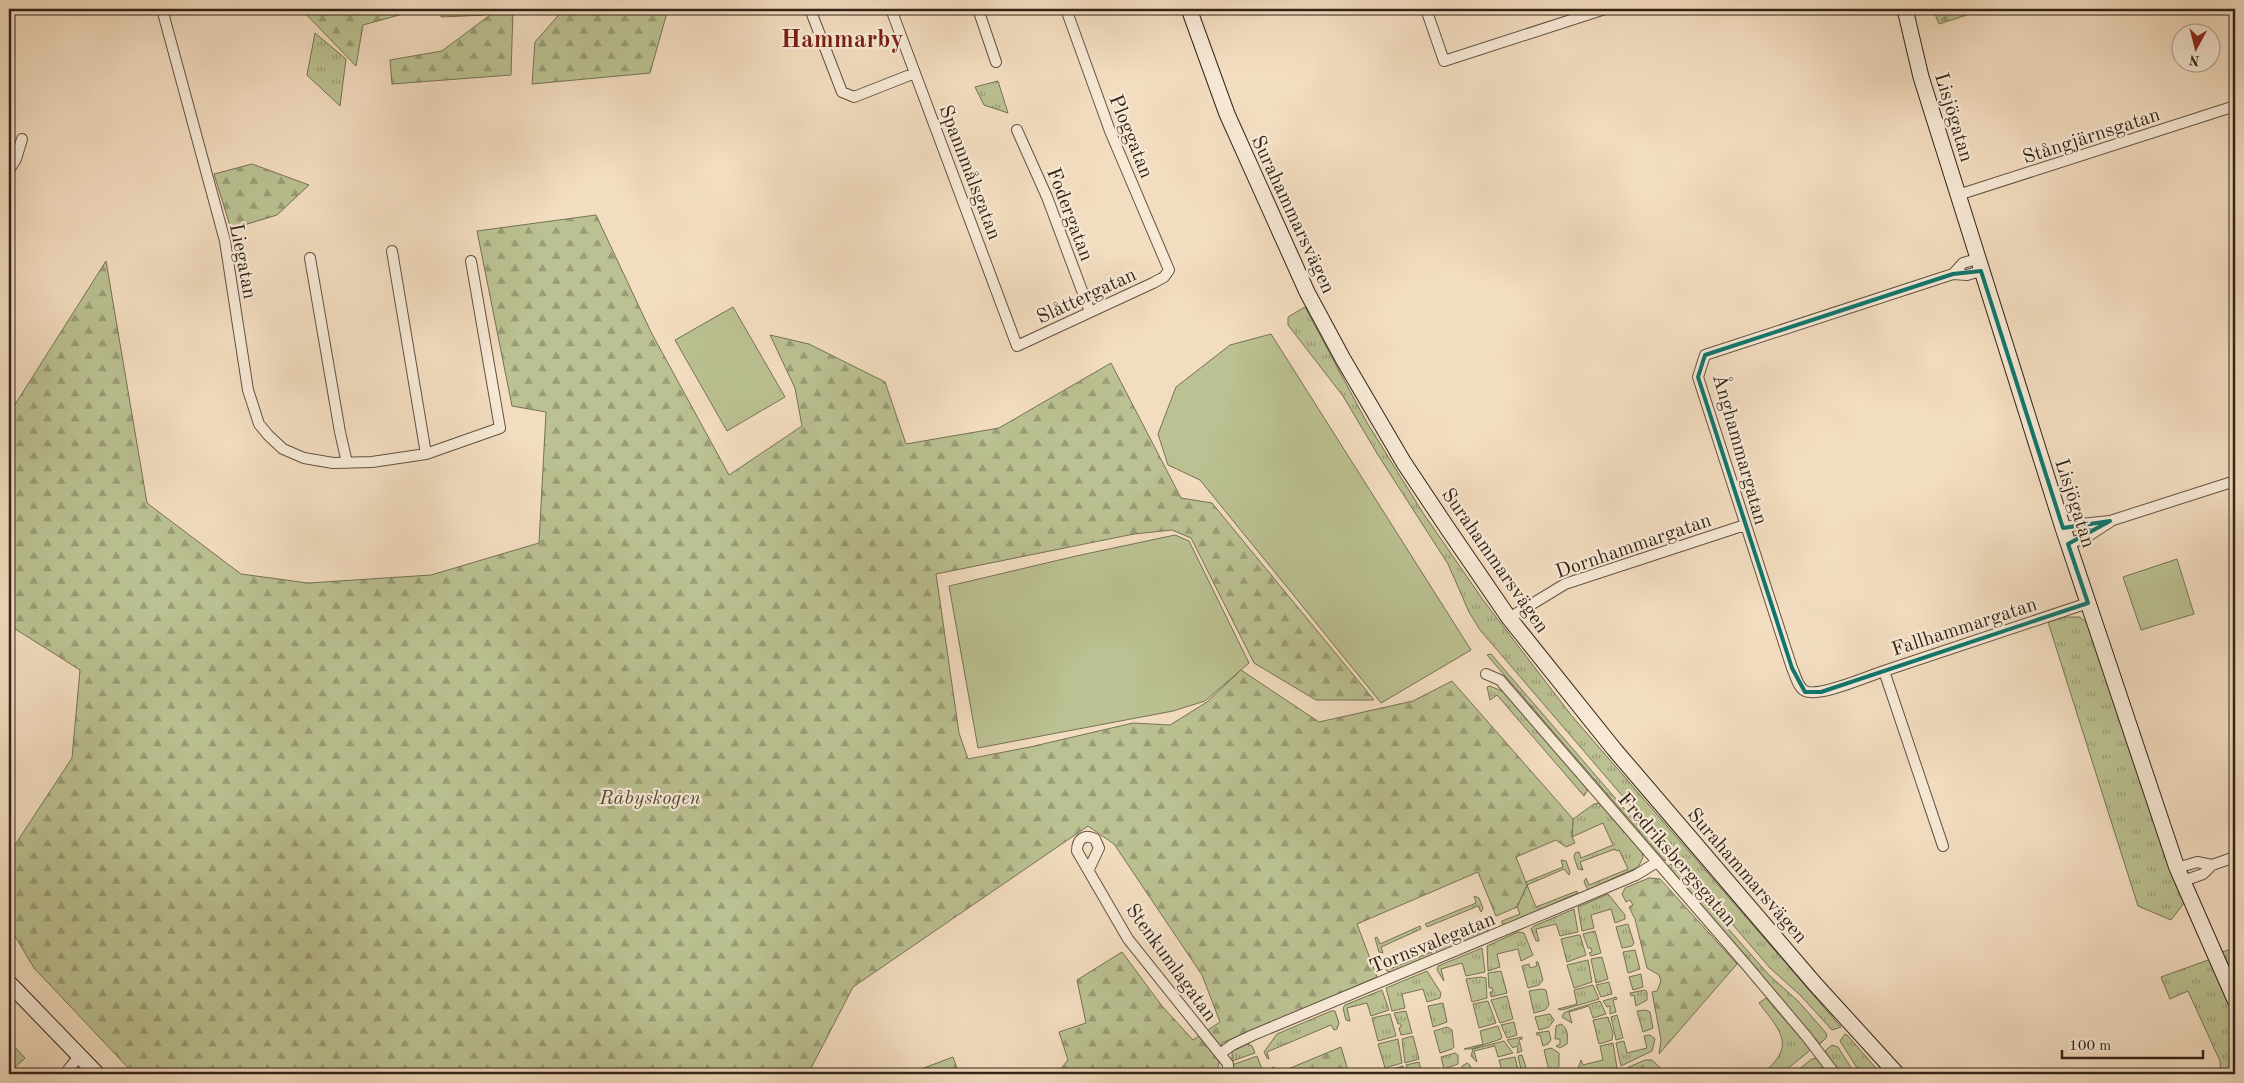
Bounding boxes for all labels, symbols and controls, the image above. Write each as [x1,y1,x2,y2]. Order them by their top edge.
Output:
north arrow [2172,22,2222,72]
district label: Hammarby [780,28,904,53]
text: N [2188,52,2201,68]
street label: Lisjögatan [1930,71,1976,165]
street label: Ploggatan [1104,92,1156,182]
street label: Spannmålsgatan [934,103,1004,243]
street label: Stångjärnsgatan [2020,105,2163,169]
street label: Surahammarsvägen [1247,133,1338,297]
street label: Fodergatan [1042,165,1096,264]
street label: Liegatan [225,222,259,301]
street label: Slåttergatan [1034,265,1140,329]
street label: Ånghammargatan [1708,371,1774,527]
street label: Lisjögatan [2050,457,2098,551]
street label: Surahammarsvägen [1437,485,1552,637]
street label: Dornhammargatan [1553,511,1714,583]
street label: Fallhammargatan [1889,595,2040,661]
park label: Råbyskogen [598,789,701,809]
street label: Fredriksbergsgatan [1613,790,1740,931]
street label: Surahammarsvägen [1683,805,1810,948]
street label: Stenkumlagatan [1121,901,1220,1026]
street label: Tornsvalegatan [1367,910,1498,978]
scale bar [2062,1028,2203,1060]
text: 100 m [2069,1039,2111,1054]

